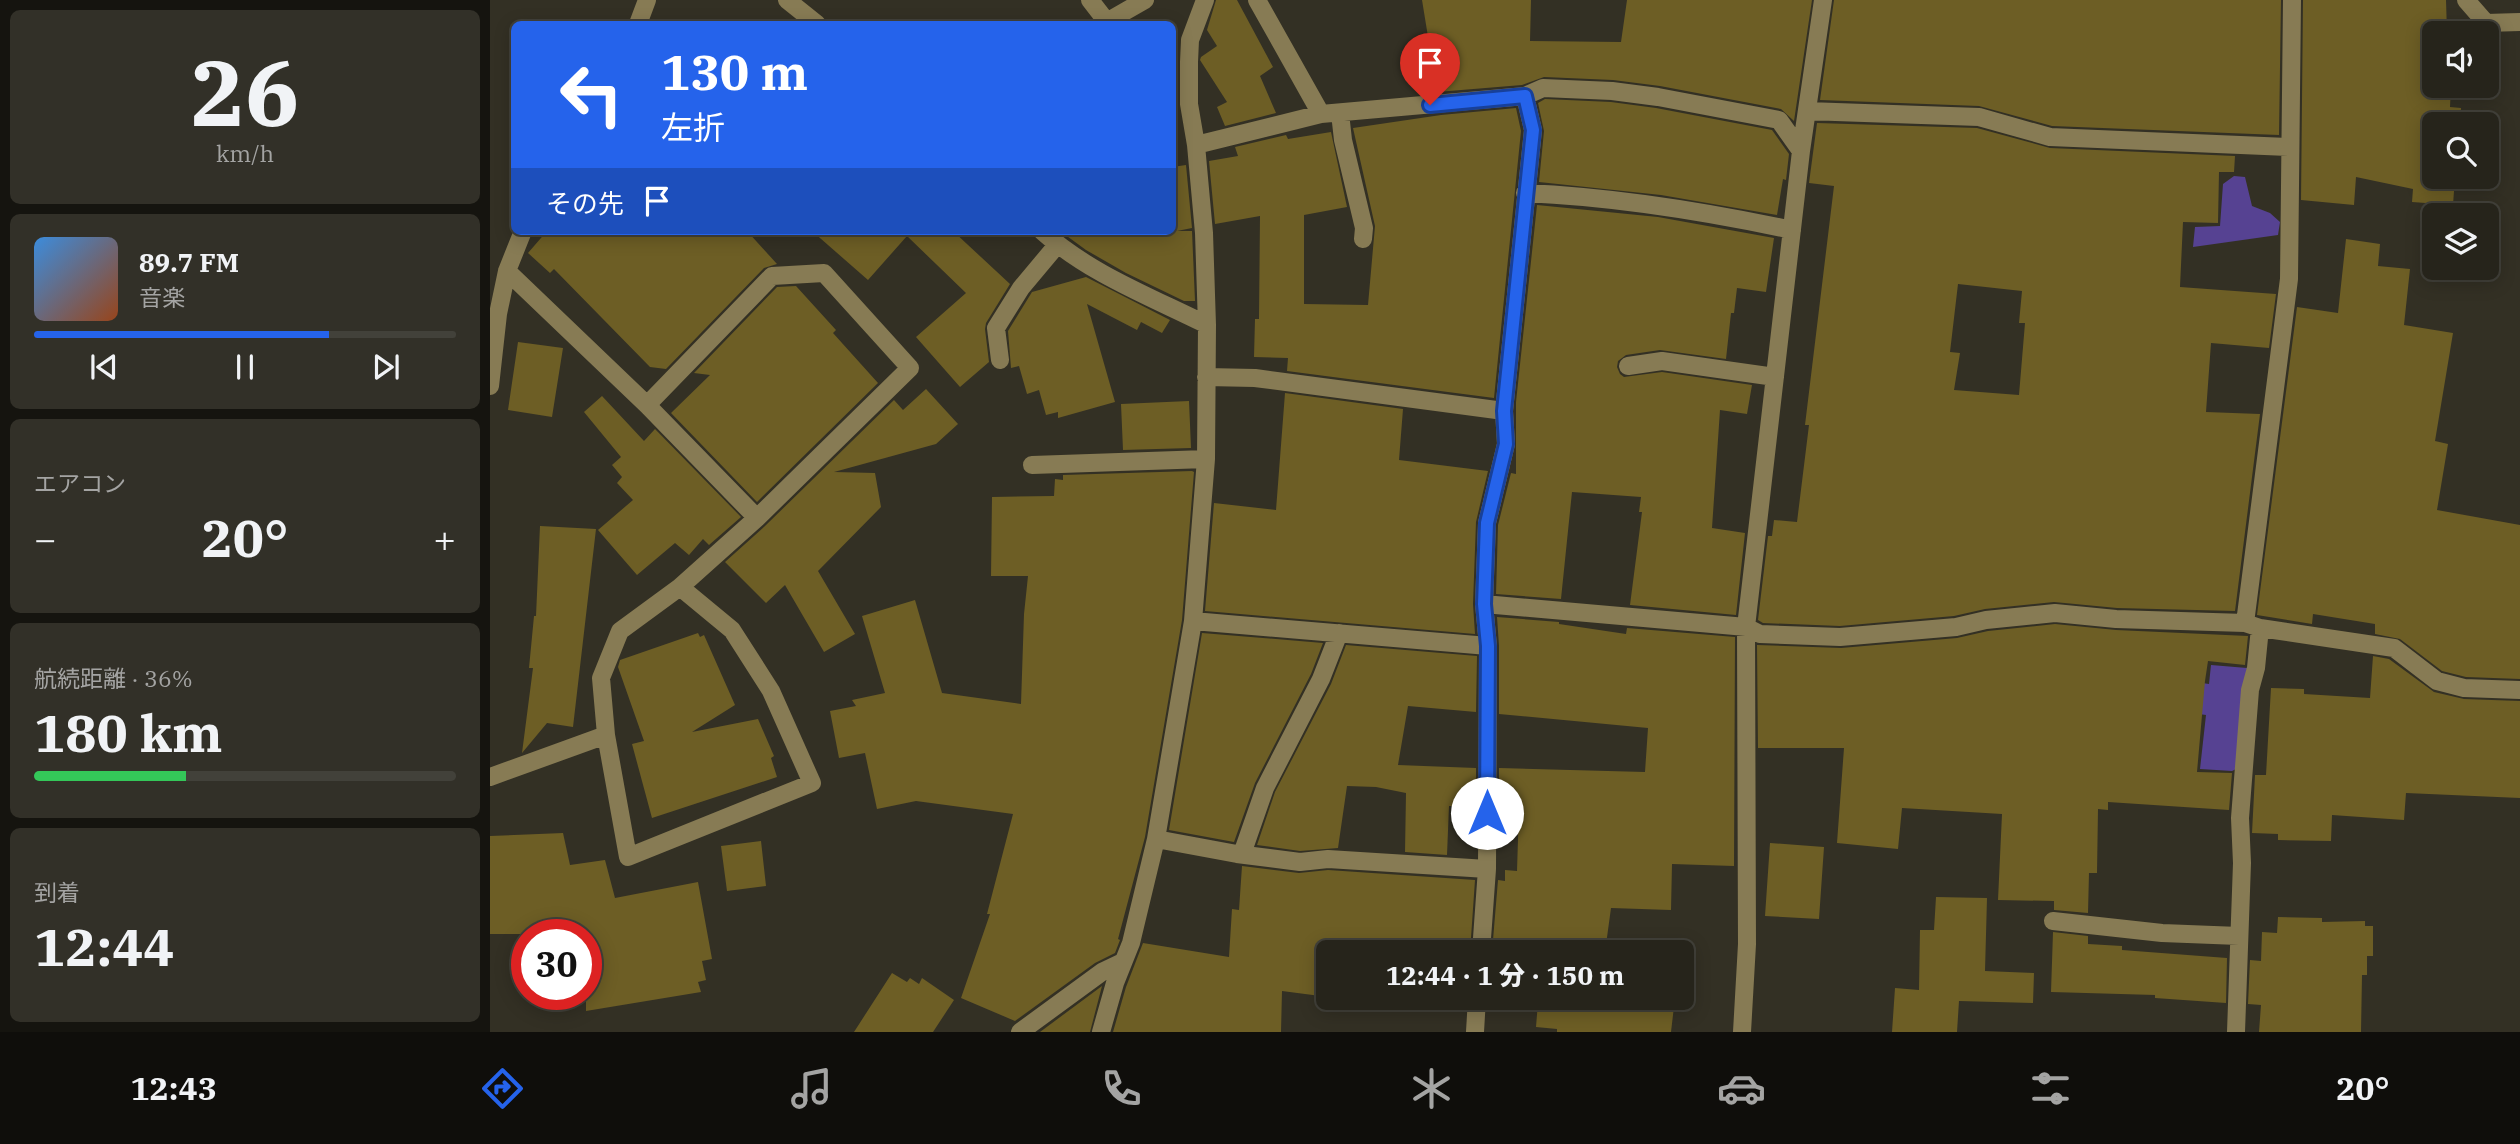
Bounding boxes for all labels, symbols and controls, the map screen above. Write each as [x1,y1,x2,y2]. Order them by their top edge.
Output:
map controls [2422,21,2499,280]
button: sound [2422,21,2499,98]
text: 26 [190,33,300,151]
pin [1400,33,1460,105]
text: 130 m [661,40,808,103]
icon: arrive [1411,44,1449,82]
icon: left [546,49,637,140]
text: 左折 [661,106,725,148]
button: search [2422,112,2499,189]
text: km/h [216,138,274,168]
icon: arrive [638,182,676,220]
text: その先 [546,186,624,220]
button: layers [2422,203,2499,280]
text: 89.7 FM [139,245,239,279]
text: 音楽 [139,282,185,312]
icon: previous [85,348,123,386]
icon: pause [226,348,264,386]
icon: next [367,348,405,386]
text: エアコン [34,468,126,498]
text: 20° [202,504,288,571]
text: − [34,514,57,563]
text: + [433,514,456,563]
text: 航続距離 · 36% [34,663,193,693]
text: 180 km [34,699,223,766]
position arrow [1450,776,1524,850]
text: 到着 [34,877,80,907]
text: 12:44 [34,913,175,980]
speed limit sign: 30 [511,919,602,1010]
text: 12:44 · 1 分 · 150 m [1386,958,1624,992]
icon: directions [478,1064,527,1113]
icon: music [787,1064,836,1113]
icon: phone [1097,1064,1146,1113]
icon: climate [1407,1064,1456,1113]
icon: car [1717,1064,1766,1113]
icon: filters [2026,1064,2075,1113]
text: 12:43 [130,1067,217,1109]
text: 20° [2336,1067,2390,1109]

